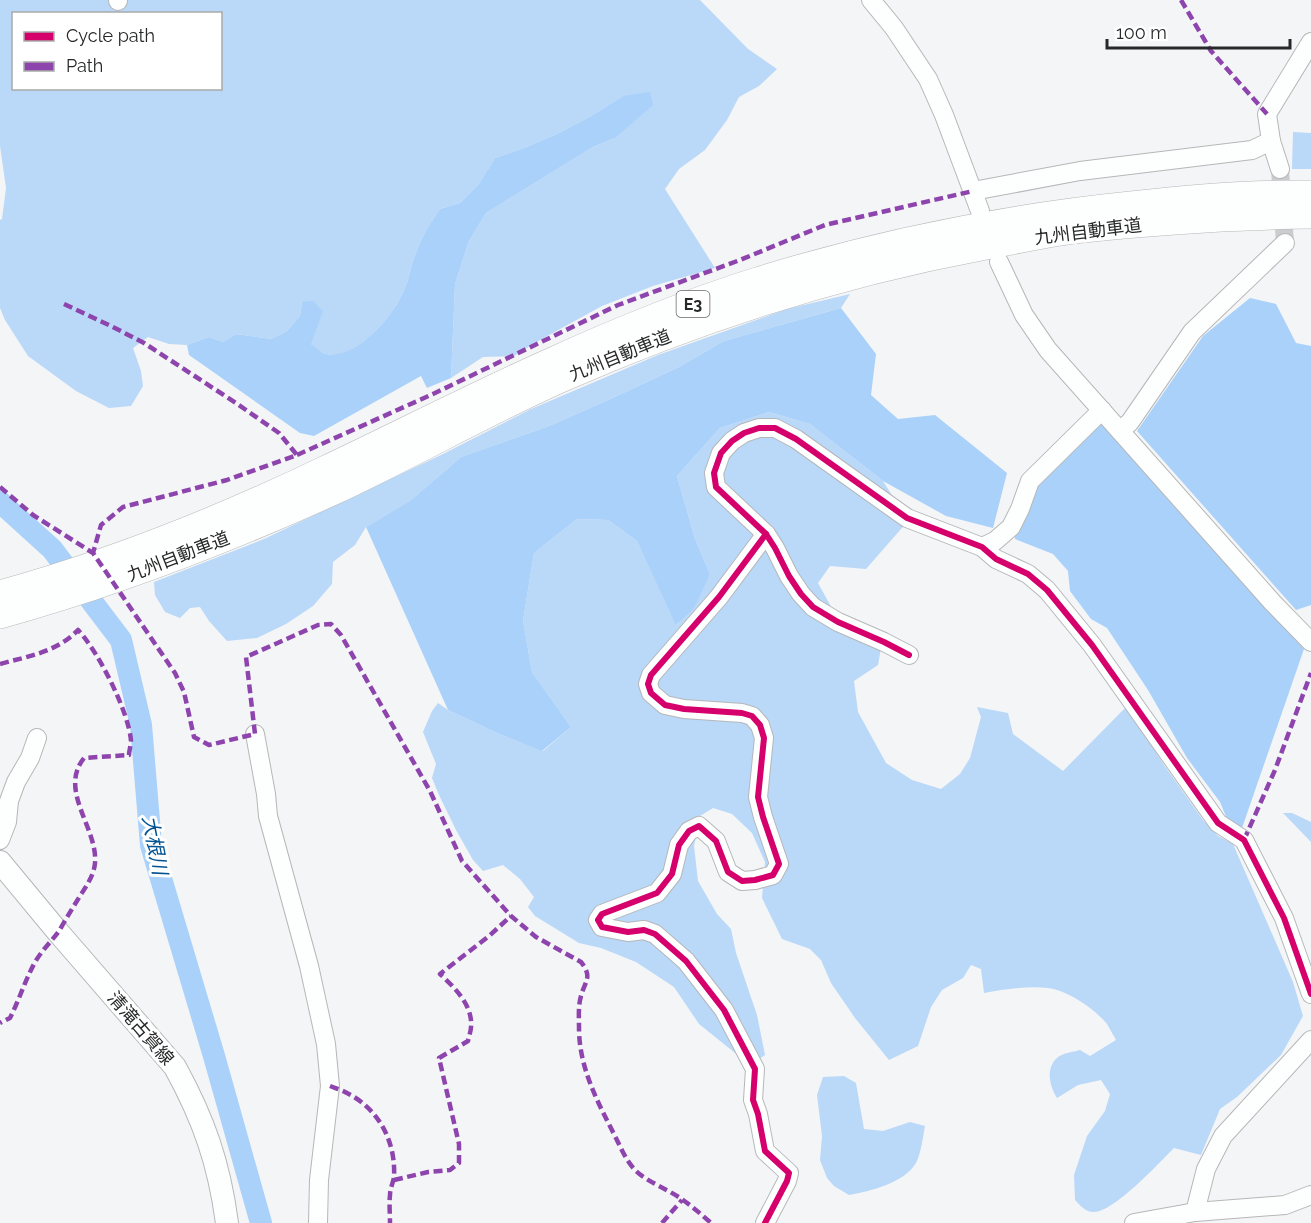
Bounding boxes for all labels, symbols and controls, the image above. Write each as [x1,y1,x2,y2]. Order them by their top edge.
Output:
legend [12,12,222,90]
scale bar [1107,12,1290,50]
text: 100 m [1116,22,1167,43]
text: Cycle path [66,25,155,46]
text: Path [66,55,103,76]
street label: 九州自動車道 [1033,214,1143,248]
road number: E3 [676,291,710,317]
street label: 九州自動車道 [566,325,674,385]
street label: 九州自動車道 [124,527,232,585]
water label: 大根川 [137,813,173,879]
street label: 清滝古賀線 [104,987,178,1069]

